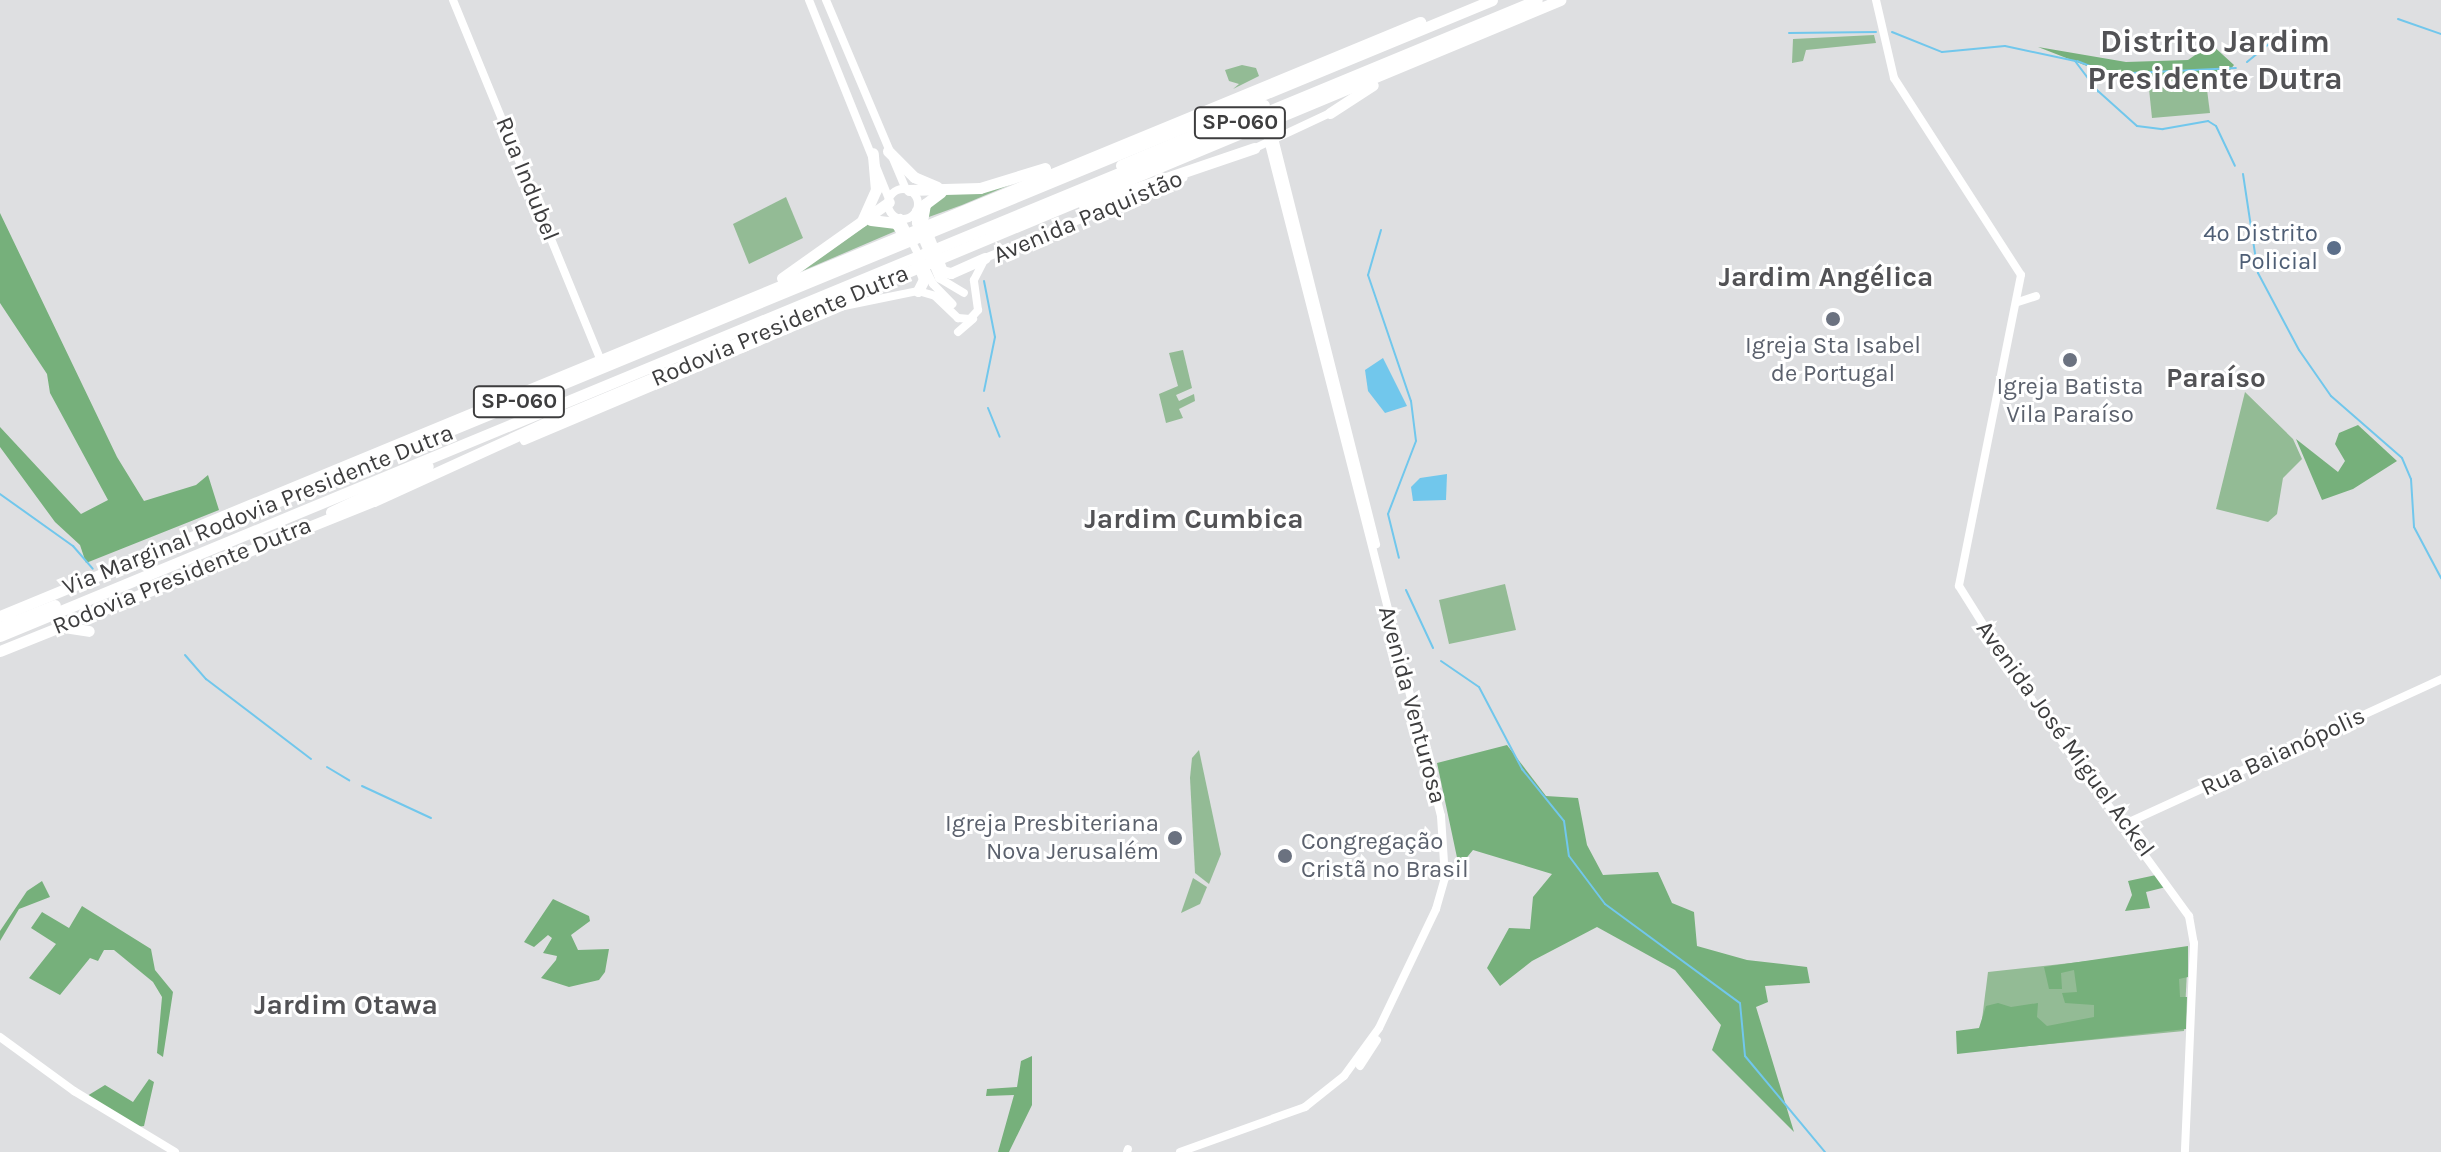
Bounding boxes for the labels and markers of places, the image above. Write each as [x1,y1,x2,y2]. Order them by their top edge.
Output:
place label: 4º Distrito Policial [2203,220,2318,276]
marker: 4º Distrito Policial [2325,239,2343,257]
marker: Igreja Sta Isabel de Portugal [1824,310,1842,328]
place label: Igreja Sta Isabel de Portugal [1745,332,1921,388]
marker: Igreja Batista Vila Paraíso [2061,351,2079,369]
place label: Igreja Batista Vila Paraíso [1997,373,2143,429]
place label: Igreja Presbiteriana Nova Jerusalém [945,810,1159,866]
place label: Congregação Cristã no Brasil [1301,828,1469,884]
marker: Igreja Presbiteriana Nova Jerusalém [1166,829,1184,847]
marker: Congregação Cristã no Brasil [1276,847,1294,865]

